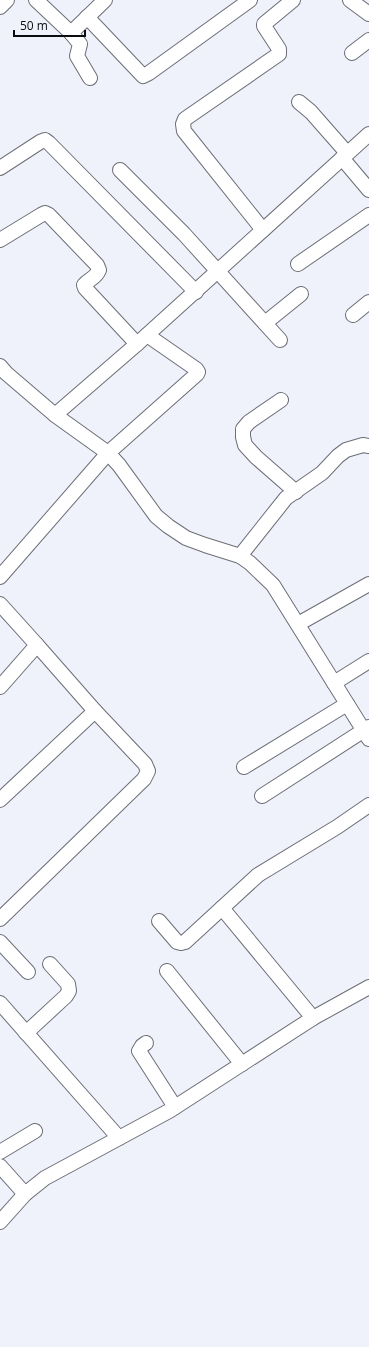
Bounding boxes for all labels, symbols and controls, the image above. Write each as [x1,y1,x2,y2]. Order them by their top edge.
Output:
scale bar [14,12,85,38]
text: 50 m [20,17,48,34]

